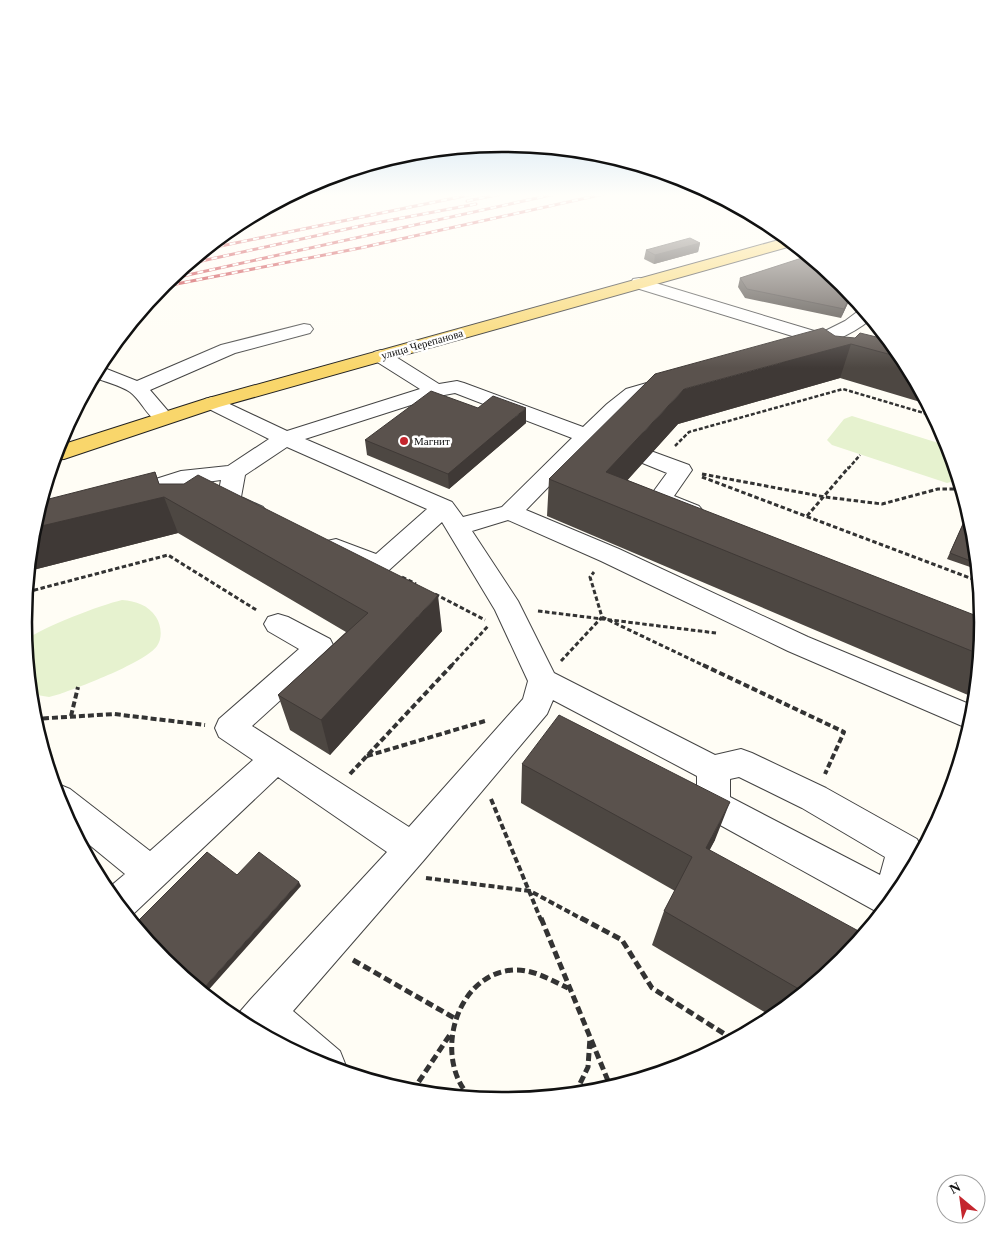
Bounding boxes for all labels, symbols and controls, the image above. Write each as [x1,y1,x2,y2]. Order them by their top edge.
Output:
street label: улица Черепанова [380,327,464,361]
marker: Магнит [398,435,410,447]
place label: Магнит [414,435,450,447]
north arrow [936,1174,986,1224]
text: N [947,1179,963,1197]

